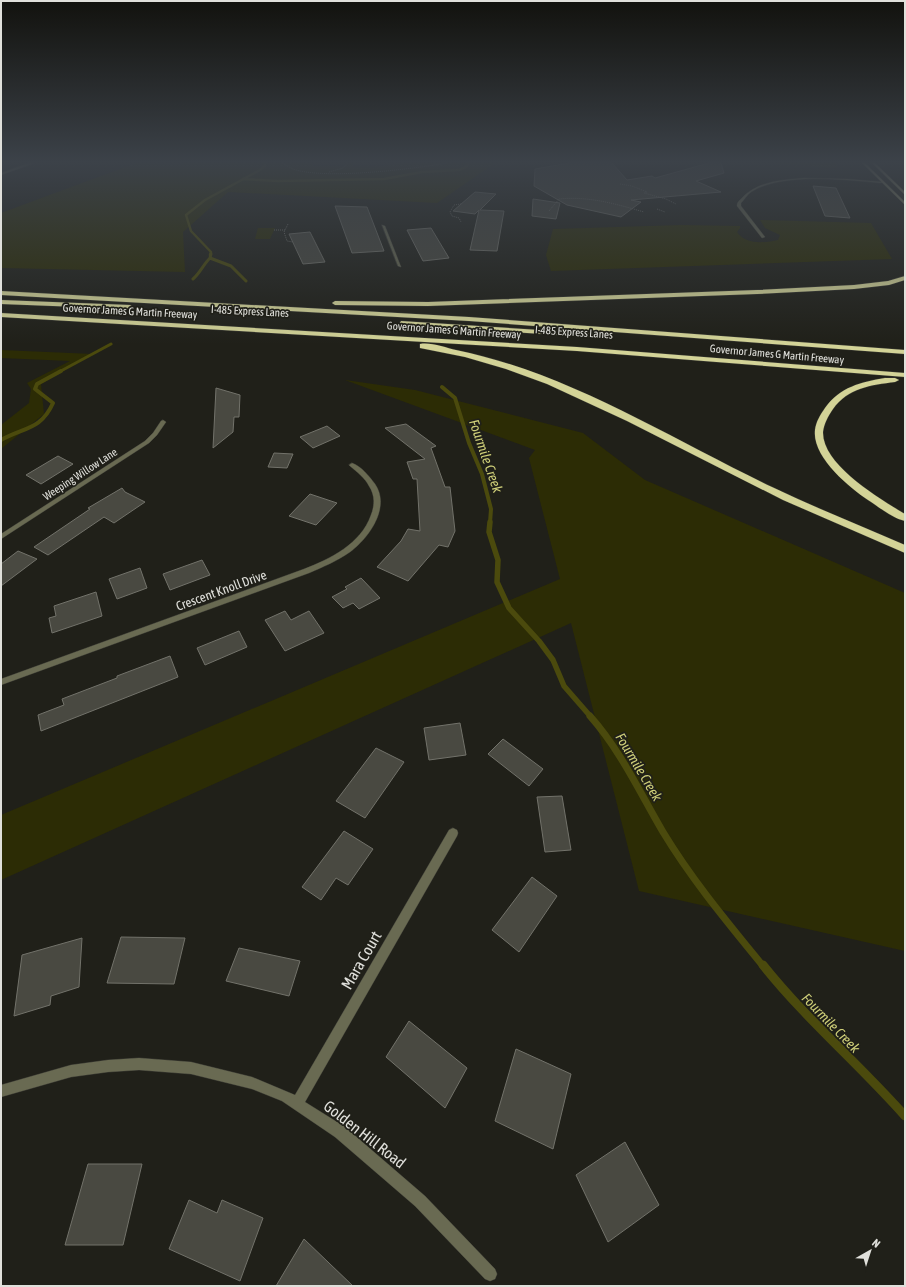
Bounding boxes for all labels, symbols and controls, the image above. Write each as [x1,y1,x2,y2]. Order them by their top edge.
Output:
street label: Governor James G Martin Freeway [62,301,198,321]
street label: I-485 Express Lanes [211,303,289,319]
street label: Governor James G Martin Freeway [386,319,522,341]
street label: I-485 Express Lanes [535,323,613,341]
street label: Governor James G Martin Freeway [709,342,845,366]
water label: Fourmile Creek [466,417,506,496]
street label: Weeping Willow Lane [41,446,119,502]
street label: Crescent Knoll Drive [174,567,269,614]
water label: Fourmile Creek [612,730,666,805]
street label: Mara Court [337,928,385,992]
water label: Fourmile Creek [799,990,864,1057]
street label: Golden Hill Road [320,1096,410,1172]
north arrow [850,1231,890,1271]
text: N [870,1237,883,1250]

